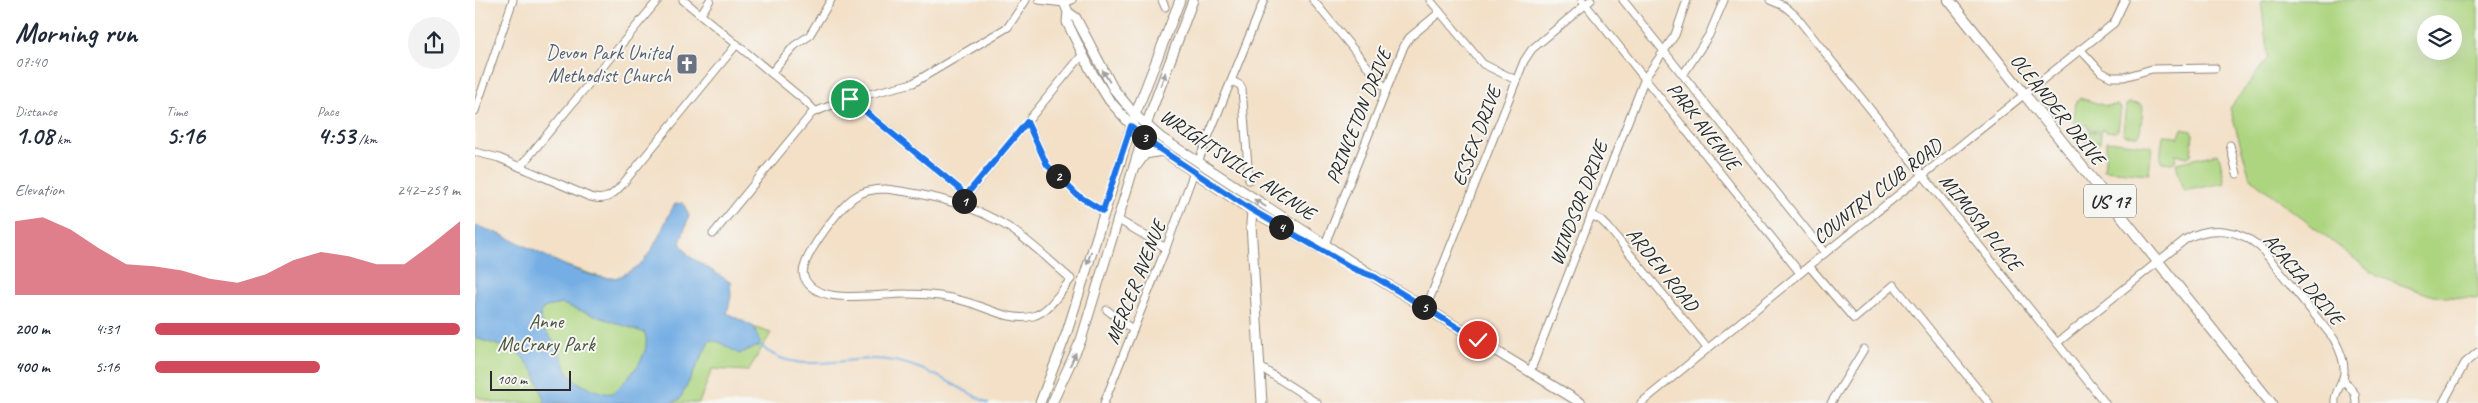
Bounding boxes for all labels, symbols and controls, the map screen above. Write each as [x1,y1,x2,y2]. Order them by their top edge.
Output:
text: Morning run [15,15,137,50]
map controls [2417,15,2462,60]
button: layers [2417,15,2462,60]
button: share [408,17,460,69]
place label: Devon Park United Methodist Church [546,40,674,88]
street label: PRINCETON DRIVE [1320,42,1398,187]
street label: OLEANDER DRIVE [2005,48,2112,173]
text: 07:40 [15,52,47,72]
church icon: Devon Park United Methodist Church [675,52,699,76]
one-way arrow [1101,70,1110,83]
one-way arrow [1159,71,1167,86]
street label: PARK AVENUE [1662,77,1747,178]
pin [829,78,871,120]
street label: ESSEX DRIVE [1446,81,1508,189]
icon: arrive [836,85,864,113]
text: Distance [15,103,57,120]
text: Time [166,103,187,120]
text: Pace [317,103,339,120]
street label: WRIGHTSVILLE AVENUE [1155,103,1322,227]
text: 1.08 [15,120,54,152]
text: 5:16 [166,120,205,152]
text: 4:53 [317,120,355,152]
pin: 3 [1131,124,1157,150]
text: 3 [1141,129,1148,146]
text: km [54,131,71,148]
text: /km [355,131,377,148]
street label: COUNTRY CLUB ROAD [1808,132,1948,250]
street label: WINDSOR DRIVE [1543,136,1614,269]
pin: 2 [1045,164,1071,188]
text: 2 [1055,168,1062,185]
street label: MIMOSA PLACE [1934,169,2029,278]
text: Elevation [15,180,64,200]
text: 242–259 m [397,180,460,200]
road number: US 17 [2084,185,2136,218]
pin: 1 [951,188,977,214]
text: 1 [961,193,968,210]
one-way arrow [1254,198,1267,208]
street label: MERCER AVENUE [1099,214,1173,348]
pin: 4 [1269,214,1293,240]
text: 4 [1278,219,1285,236]
street label: ARDEN ROAD [1621,222,1705,318]
street label: ACACIA DRIVE [2258,228,2351,333]
one-way arrow [1085,250,1093,265]
pin: 5 [1411,294,1437,320]
text: 5 [1421,299,1428,316]
park label: Anne McCrary Park [497,309,596,357]
text: 200 m [15,319,50,339]
text: 4:31 [95,319,120,339]
pin [1457,319,1499,361]
icon: check [1464,326,1492,354]
one-way arrow [1069,352,1077,366]
text: 400 m [15,357,50,377]
text: 5:16 [95,357,120,377]
scale bar [490,368,571,391]
text: 100 m [497,371,527,388]

